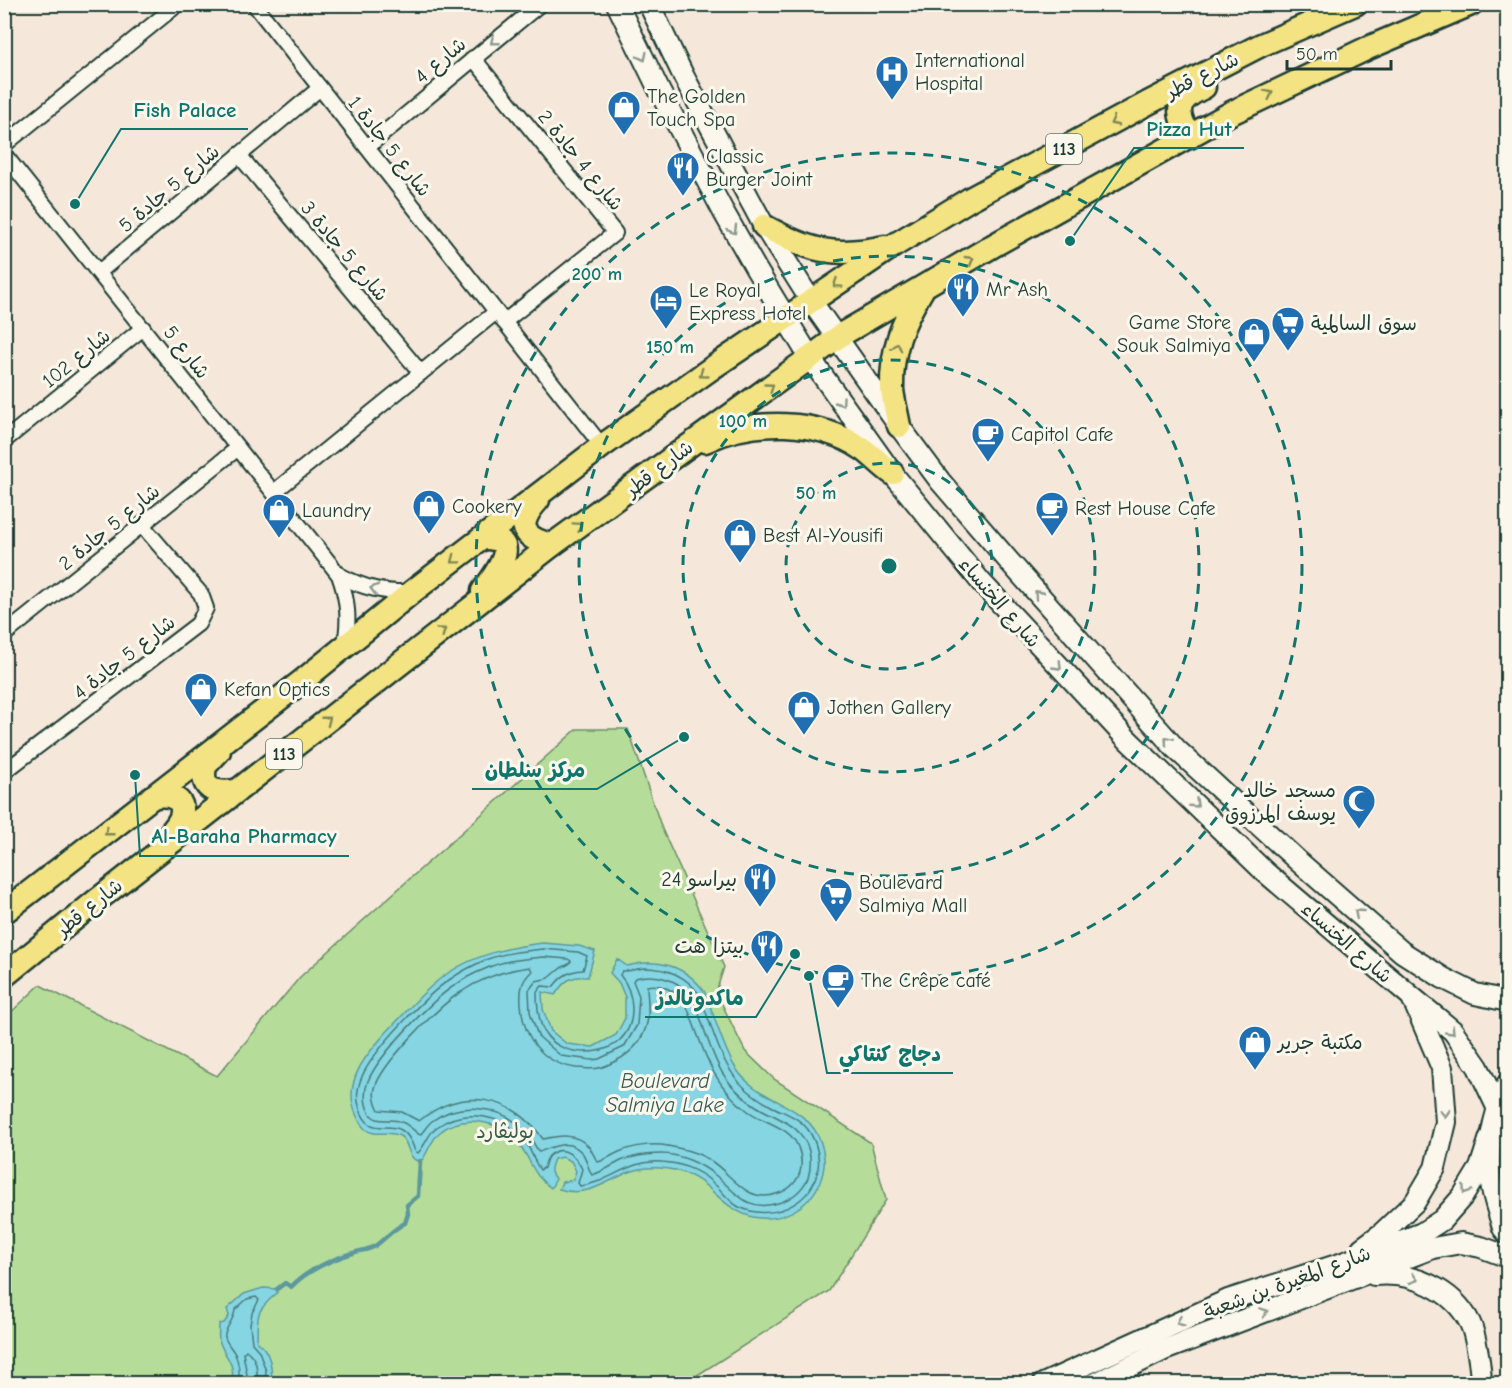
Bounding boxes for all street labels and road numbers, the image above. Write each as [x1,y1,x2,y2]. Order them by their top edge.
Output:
street label: شارع 4 [410,32,472,90]
street label: شارع قطر [1160,47,1243,106]
street label: شارع 5 جادة 1 [342,92,436,202]
street label: شارع 4 جادة 2 [532,106,628,216]
road number: 113 [1046,134,1082,164]
street label: شارع 5 جادة 5 [114,140,225,239]
street label: شارع 5 جادة 3 [295,197,393,307]
street label: شارع 5 [157,321,214,385]
street label: شارع 102 [38,324,116,394]
street label: شارع قطر [619,436,699,504]
street label: شارع 5 جادة 2 [54,480,166,577]
street label: شارع الخنساء [953,552,1045,654]
street label: شارع 5 جادة 4 [69,611,181,706]
road number: 113 [266,739,302,769]
street label: شارع قطر [50,874,128,944]
street label: شارع الخنساء [1295,897,1397,989]
street label: شارع المغيرة بن شعبة [1200,1242,1375,1325]

